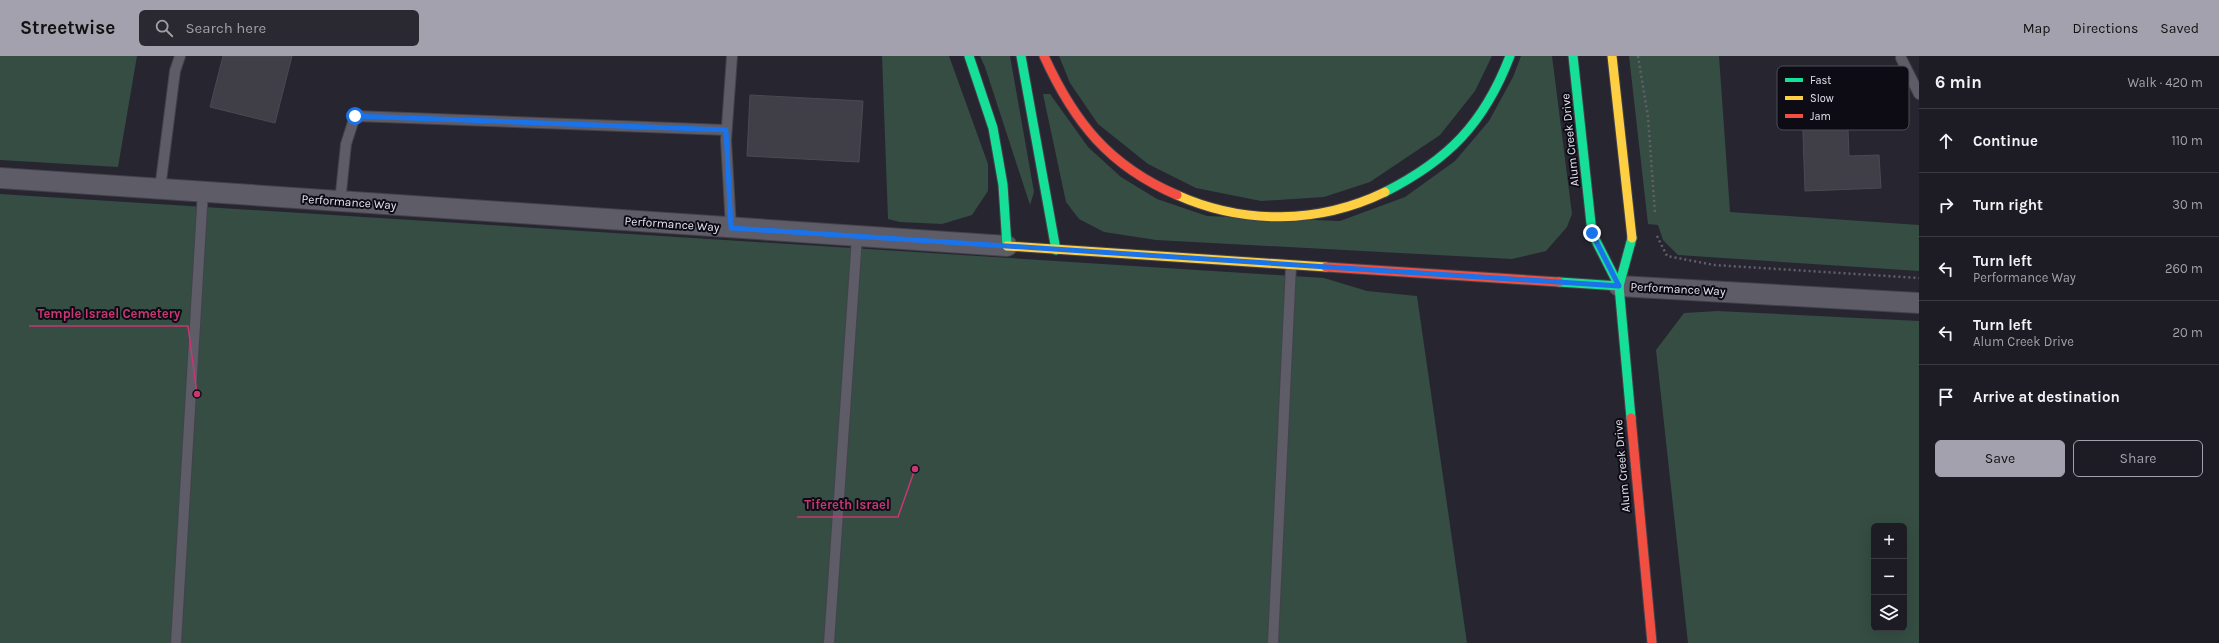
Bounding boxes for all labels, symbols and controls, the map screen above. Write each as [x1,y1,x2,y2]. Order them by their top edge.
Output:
search box [139,10,419,46]
text: Streetwise [20,17,115,39]
icon: search [153,17,175,39]
text: Search here [185,19,266,37]
text: Map [2023,20,2051,37]
text: Directions [2073,20,2138,37]
text: Saved [2160,20,2199,37]
legend [1777,66,1909,130]
text: 6 min [1935,72,1982,92]
text: Fast [1810,74,1831,87]
text: Walk · 420 m [2127,75,2203,90]
text: Slow [1810,92,1834,105]
street label: Alum Creek Drive [1558,93,1582,187]
route start [346,107,364,125]
text: Jam [1810,110,1831,123]
icon: ahead [1935,130,1957,152]
text: Continue [1973,132,2038,150]
text: 110 m [2171,133,2203,148]
street label: Performance Way [301,192,397,212]
icon: right [1935,194,1957,216]
text: Turn right [1973,196,2043,214]
text: 30 m [2172,197,2203,212]
street label: Performance Way [624,214,720,234]
route end [1583,224,1601,242]
text: Turn left [1973,252,2032,270]
icon: left [1935,258,1957,280]
text: 260 m [2165,261,2203,276]
text: Performance Way [1973,270,2076,285]
street label: Performance Way [1630,280,1726,298]
callout: Temple Israel Cemetery [29,301,188,326]
text: Temple Israel Cemetery [38,306,181,321]
text: Turn left [1973,316,2032,334]
icon: left [1935,322,1957,344]
text: 20 m [2173,325,2203,340]
text: Alum Creek Drive [1973,334,2074,349]
icon: arrive [1935,386,1957,408]
text: Arrive at destination [1973,388,2120,406]
street label: Alum Creek Drive [1611,419,1633,513]
button: Save [1935,440,2065,477]
button: Share [2073,440,2203,477]
callout: Tifereth Israel [797,492,898,517]
text: Tifereth Israel [804,497,890,512]
map controls [1871,523,1907,631]
button: + [1871,523,1907,559]
button: − [1871,559,1907,595]
button: layers [1871,595,1907,631]

